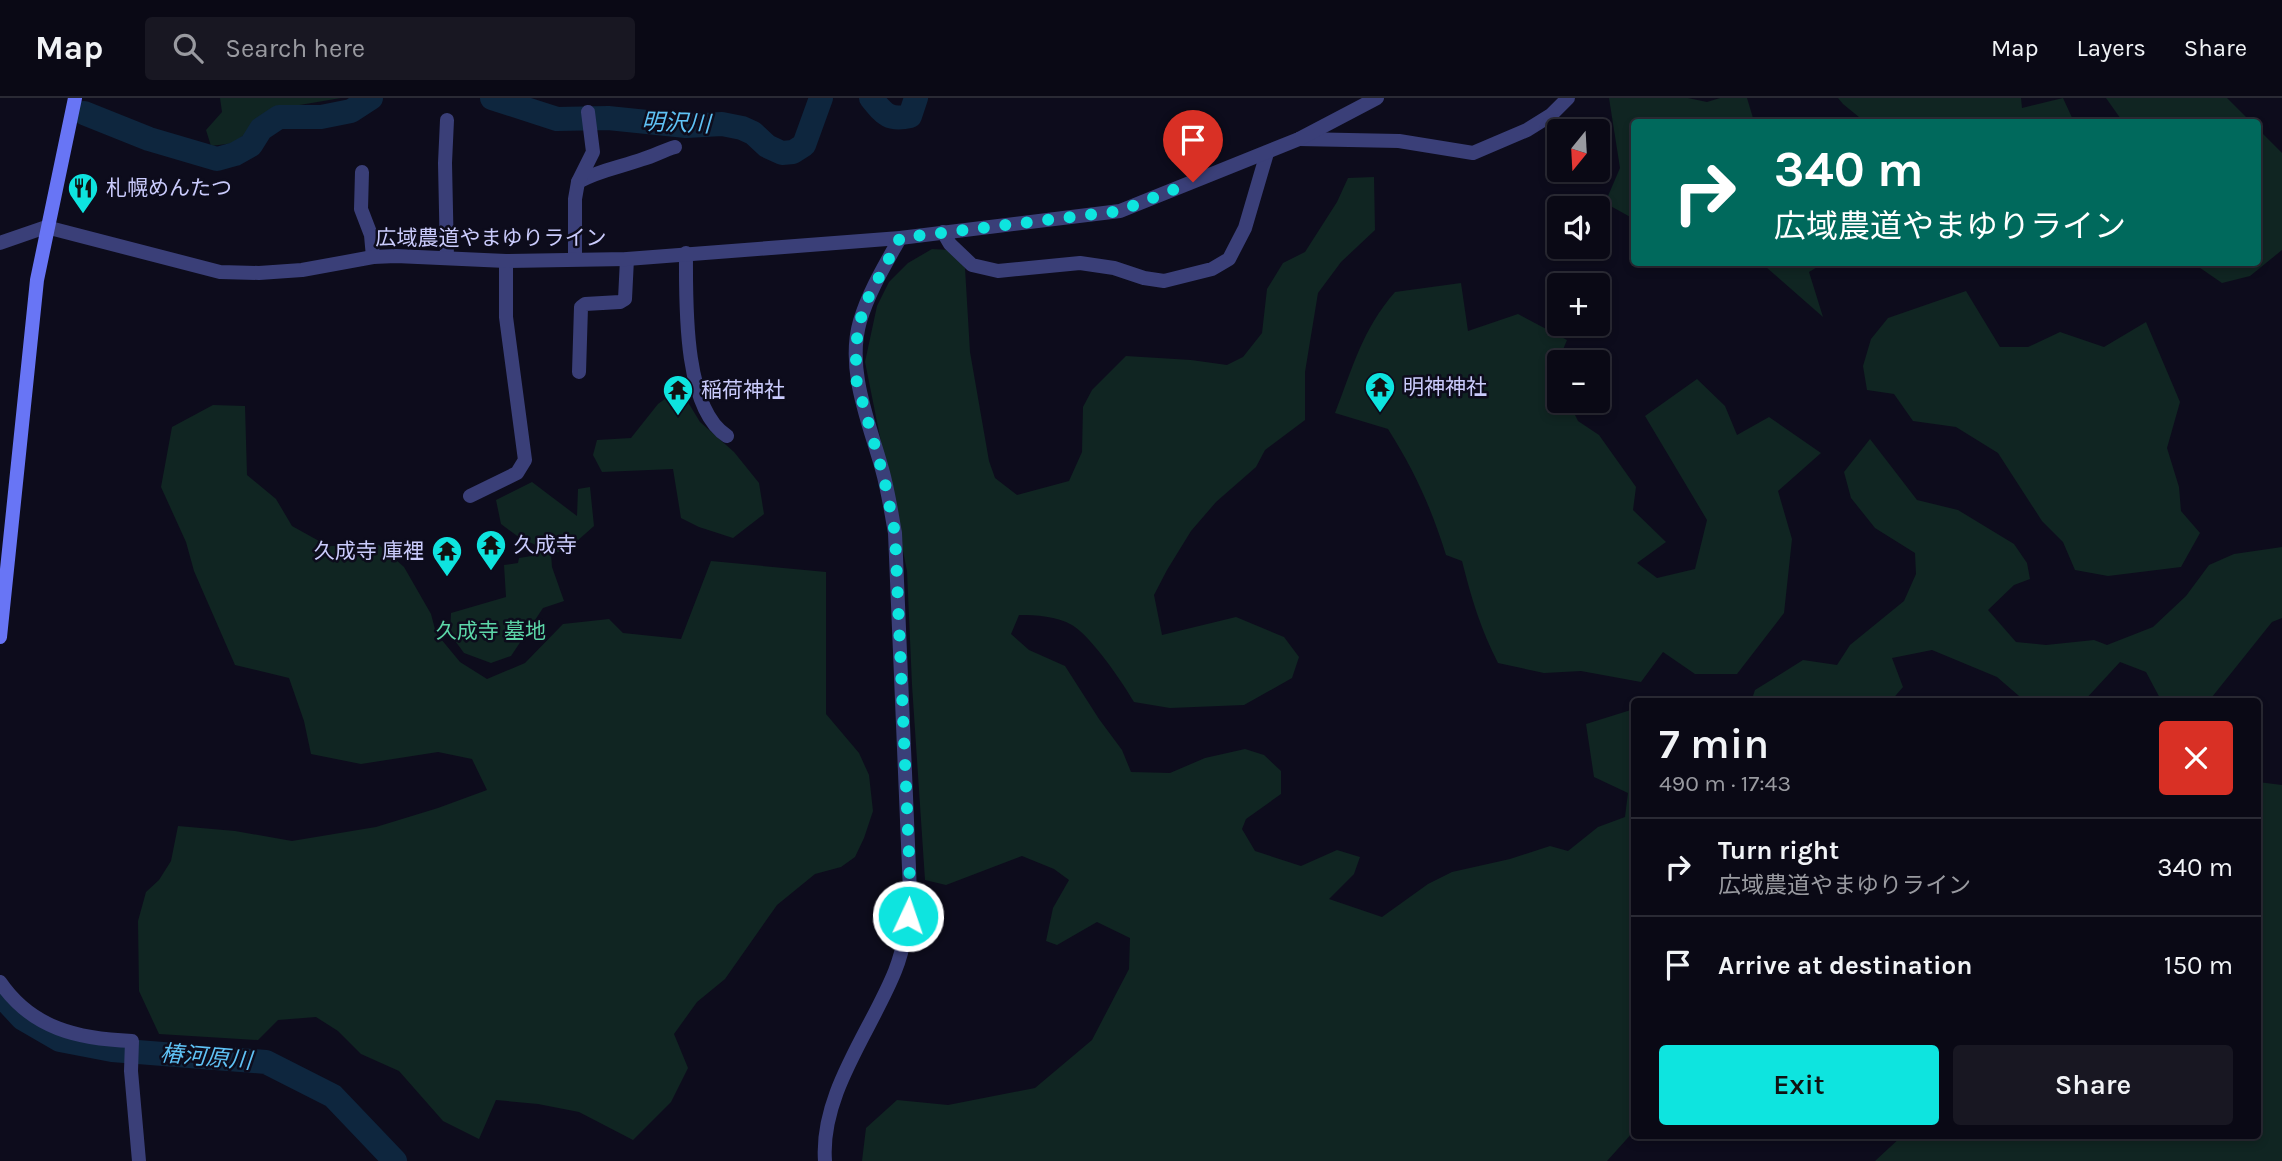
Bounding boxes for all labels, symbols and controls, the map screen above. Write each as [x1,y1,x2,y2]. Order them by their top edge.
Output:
search box [145,17,635,80]
text: Map [35,29,103,67]
icon: search [169,29,207,67]
text: Search here [225,33,365,64]
text: Map [1991,34,2039,62]
text: Layers [2077,34,2146,62]
text: Share [2184,34,2247,62]
water label: 明沢川 [641,108,714,138]
pin [1163,110,1223,182]
north arrow [1547,119,1610,182]
map controls [1547,119,1610,413]
icon: arrive [1174,121,1212,159]
text: 340 m [1774,141,1924,198]
icon: right [1659,147,1750,238]
restaurant icon: 札幌めんたつ [66,171,100,215]
place label: 札幌めんたつ [106,176,232,200]
button: sound [1547,196,1610,259]
text: 広域農道やまゆりライン [1774,208,2126,245]
street label: 広域農道やまゆりライン [376,226,607,250]
button: + [1547,273,1610,336]
button: − [1547,350,1610,413]
temple icon: 明神神社 [1363,370,1397,414]
temple icon: 稲荷神社 [661,373,695,417]
place label: 明神神社 [1403,375,1487,399]
place label: 稲荷神社 [701,378,785,402]
temple icon: 久成寺 [474,528,508,572]
place label: 久成寺 [514,533,577,557]
temple icon: 久成寺 庫裡 [430,534,464,578]
place label: 久成寺 庫裡 [314,539,424,563]
park label: 久成寺 墓地 [436,619,546,643]
text: 7 min [1659,719,1769,769]
button: close [2159,721,2233,795]
text: 490 m · 17:43 [1659,770,1791,797]
text: Turn right [1718,835,1839,866]
icon: right [1659,848,1697,886]
text: 340 m [2157,852,2233,883]
text: 広域農道やまゆりライン [1718,872,1971,899]
position arrow [871,879,945,953]
icon: arrive [1659,946,1697,984]
text: Arrive at destination [1718,950,1972,981]
text: 150 m [2164,950,2233,981]
water label: 椿河原川 [159,1040,256,1075]
button: Exit [1659,1045,1939,1125]
button: Share [1953,1045,2233,1125]

